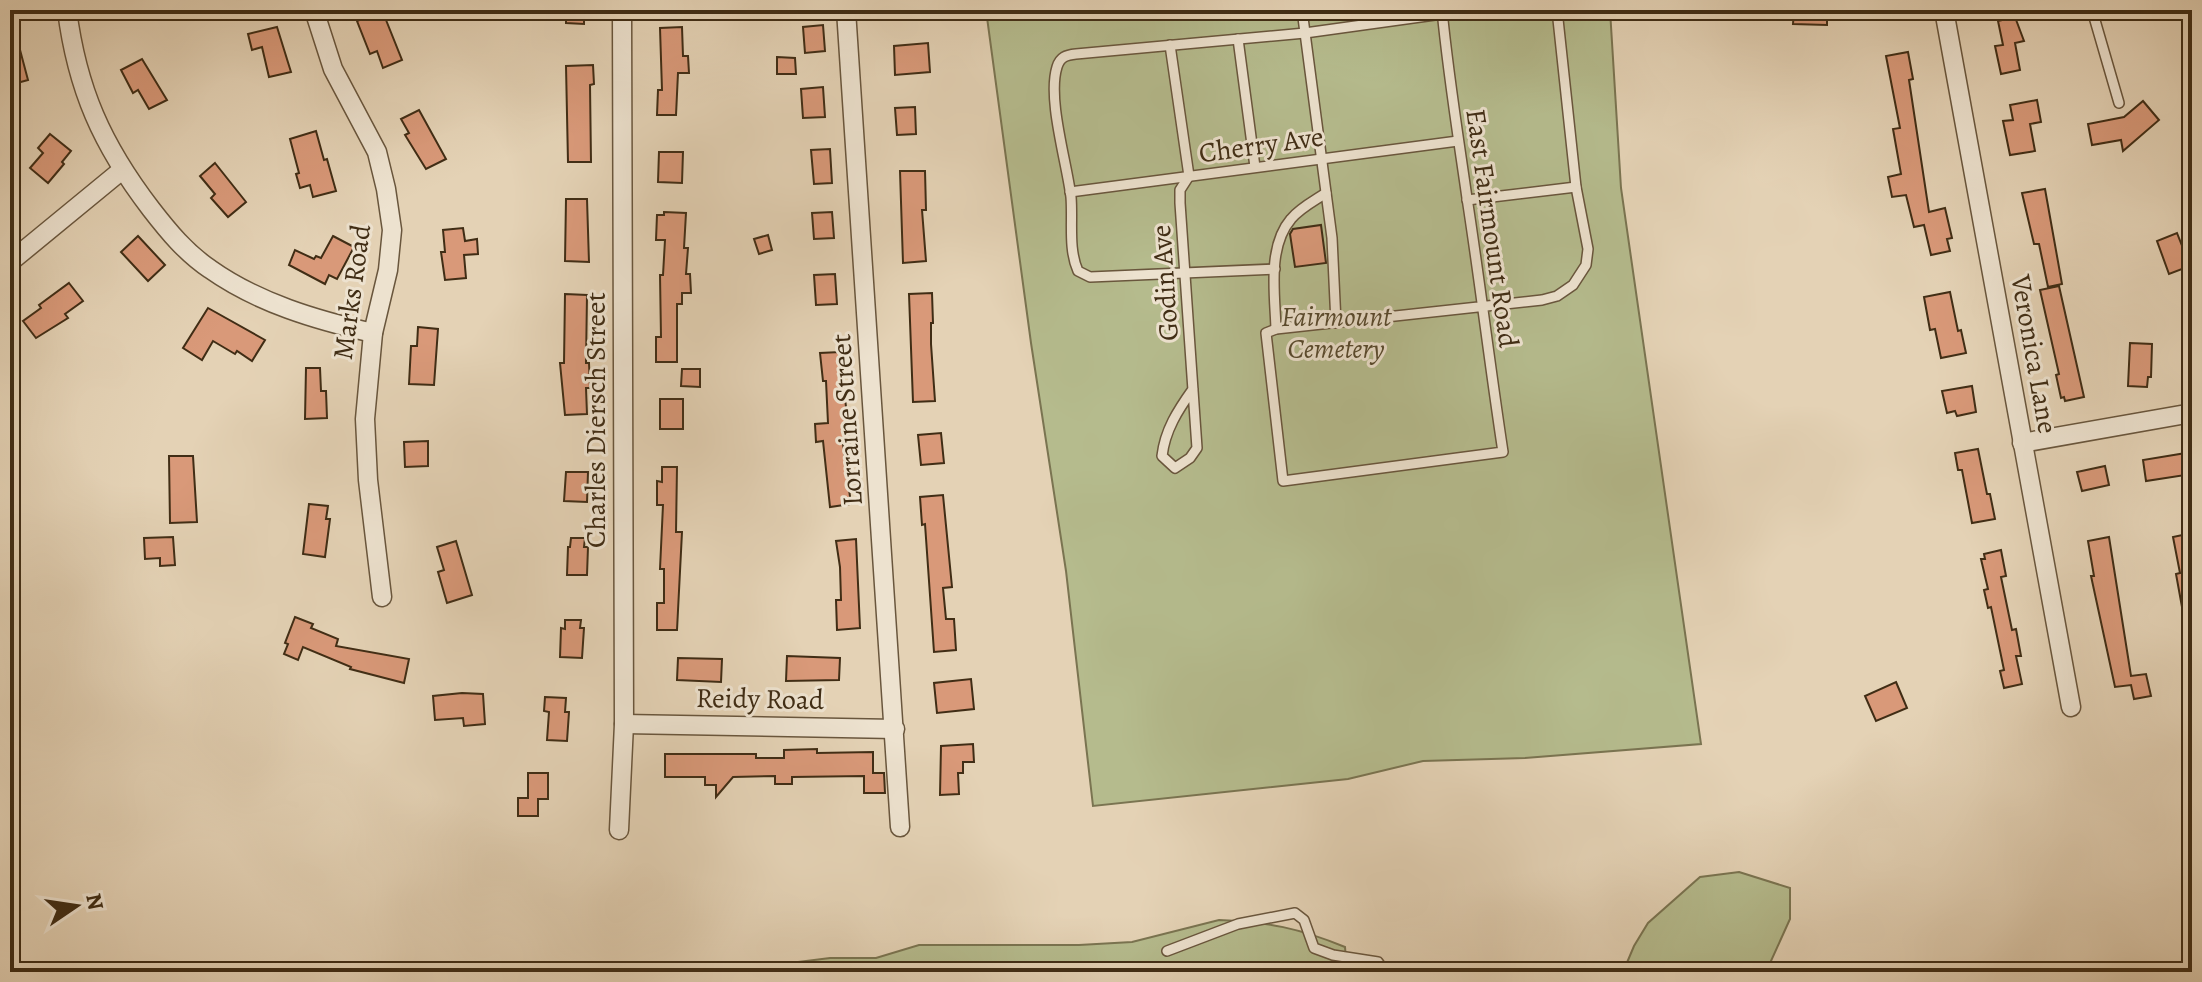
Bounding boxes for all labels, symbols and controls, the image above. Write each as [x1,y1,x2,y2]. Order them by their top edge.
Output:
street label: East Fairmount Road [1456,106,1528,351]
street label: Cherry Ave [1196,117,1326,173]
street label: Marks Road [324,221,380,362]
street label: Godin Ave [1142,224,1188,342]
street label: Veronica Lane [2001,271,2067,436]
street label: Charles Diersch Street [577,292,615,548]
park label: Fairmount Cemetery [1281,298,1392,368]
street label: Lorraine Street [822,333,872,507]
street label: Reidy Road [696,679,825,719]
north arrow [36,866,116,946]
text: N [78,891,111,913]

